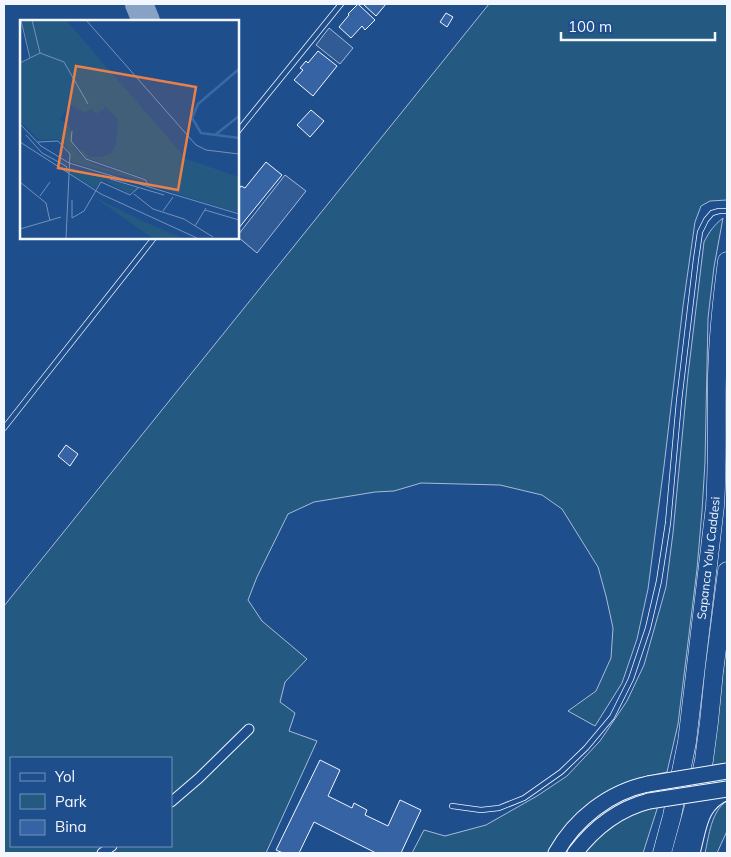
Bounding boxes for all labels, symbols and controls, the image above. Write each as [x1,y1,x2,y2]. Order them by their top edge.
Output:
scale bar [561,10,715,42]
text: 100 m [568,17,612,36]
inset map [20,20,239,239]
street label: Sapanca Yolu Caddesi [694,496,723,620]
legend [10,757,172,847]
text: Yol [54,767,75,786]
text: Park [55,792,87,811]
text: Bina [55,817,87,836]

